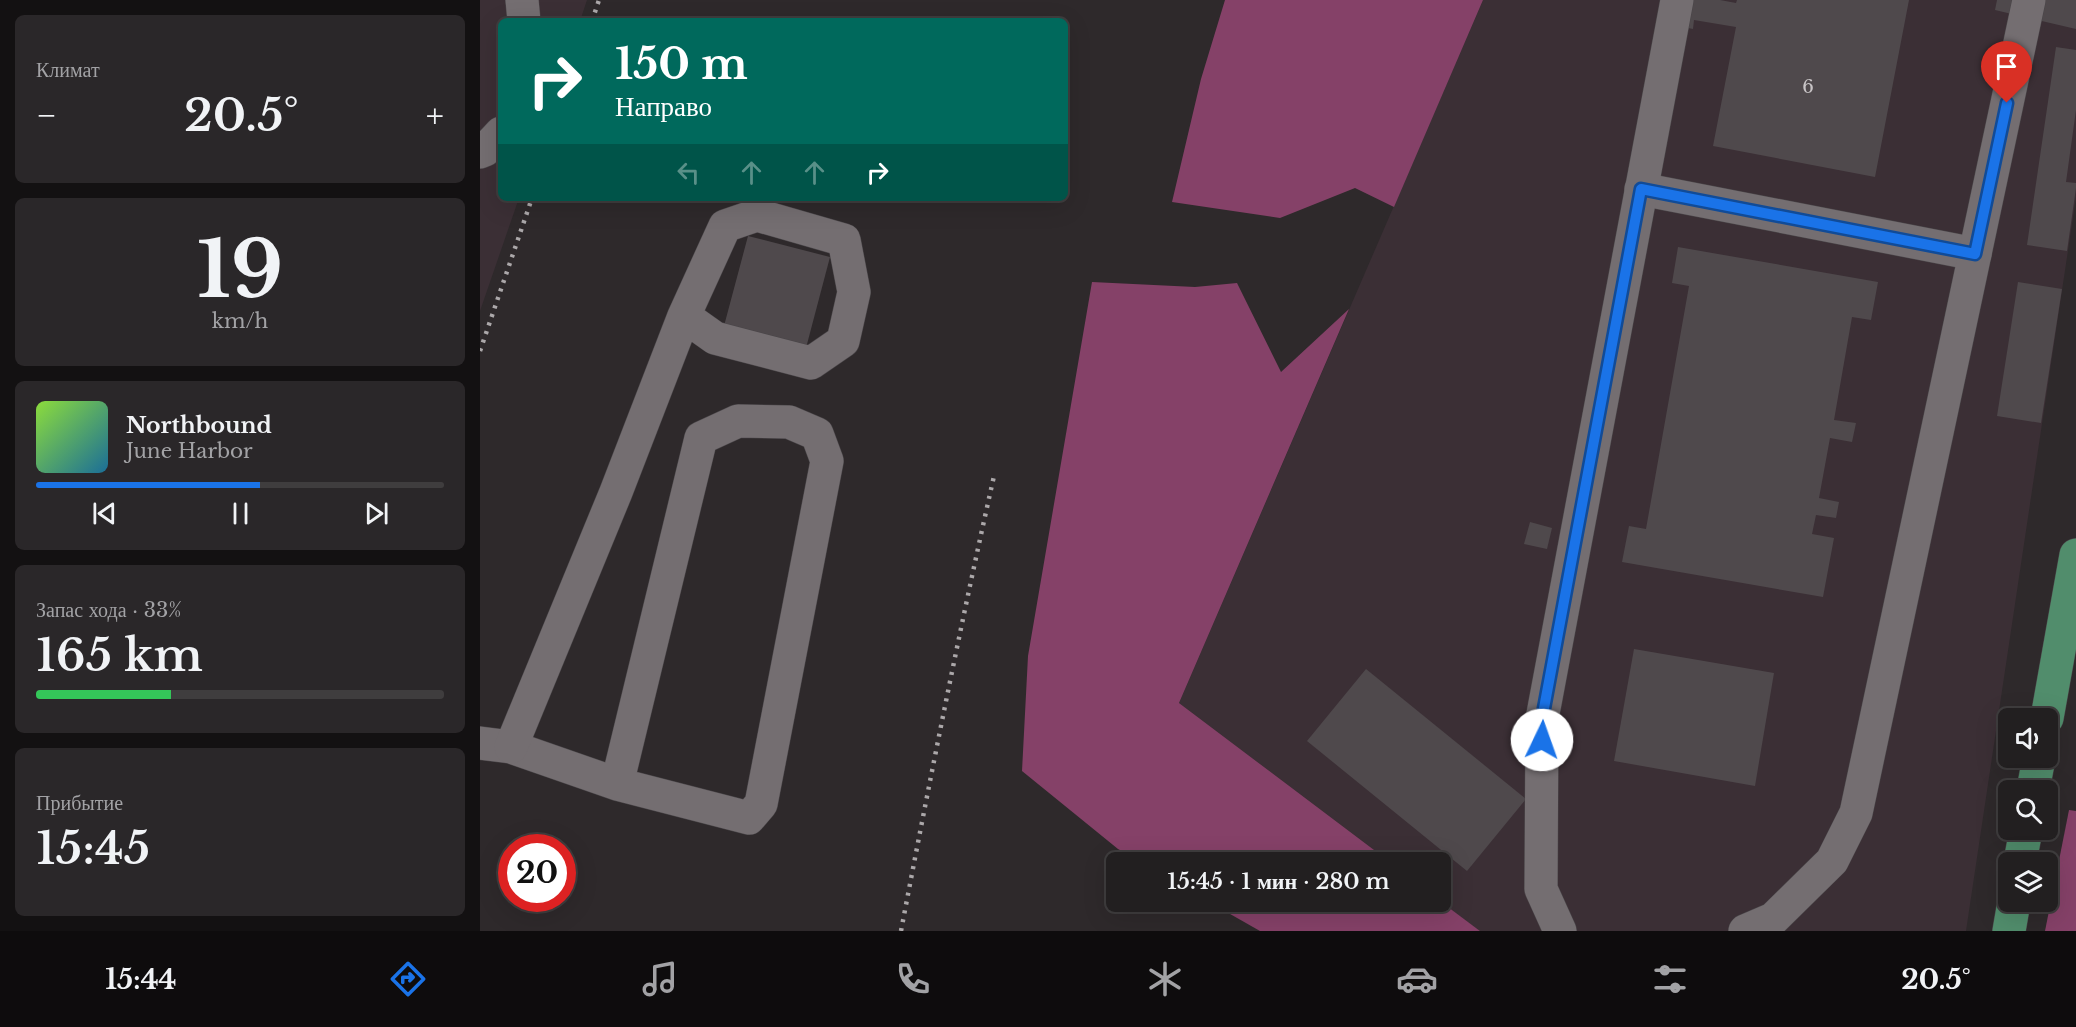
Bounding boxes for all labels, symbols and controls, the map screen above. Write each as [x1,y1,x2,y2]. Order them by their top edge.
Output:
text: 150 m [615,38,748,90]
pin [1981,41,2032,103]
icon: right [516,42,594,120]
icon: arrive [1990,50,2023,83]
text: Климат [36,58,100,82]
house number: 6 [1802,76,1814,98]
text: 20.5° [184,87,299,143]
text: Направо [615,90,712,123]
text: − [36,95,57,136]
text: + [426,95,444,136]
icon: left [672,156,705,189]
icon: ahead [735,156,768,189]
icon: ahead [798,156,831,189]
icon: right [861,156,894,189]
text: 19 [197,221,283,318]
text: km/h [212,309,268,333]
text: Northbound [126,412,272,439]
text: June Harbor [126,439,253,463]
icon: previous [88,497,121,530]
icon: pause [224,497,257,530]
icon: next [360,497,393,530]
text: Запас хода · 33% [36,598,182,622]
text: 165 km [36,627,203,683]
position arrow [1510,708,1574,772]
map controls [1998,708,2058,912]
button: sound [1998,708,2058,768]
button: search [1998,780,2058,840]
text: Прибытие [36,791,123,815]
text: 15:45 [36,820,150,876]
speed limit sign: 20 [498,834,576,912]
button: layers [1998,852,2058,912]
text: 15:45 · 1 мин · 280 m [1167,868,1390,895]
icon: directions [387,958,429,1000]
icon: music [639,958,681,1000]
icon: phone [892,958,934,1000]
icon: climate [1144,958,1186,1000]
icon: car [1396,958,1438,1000]
icon: filters [1649,958,1691,1000]
text: 15:44 [105,963,177,996]
text: 20.5° [1901,963,1971,996]

